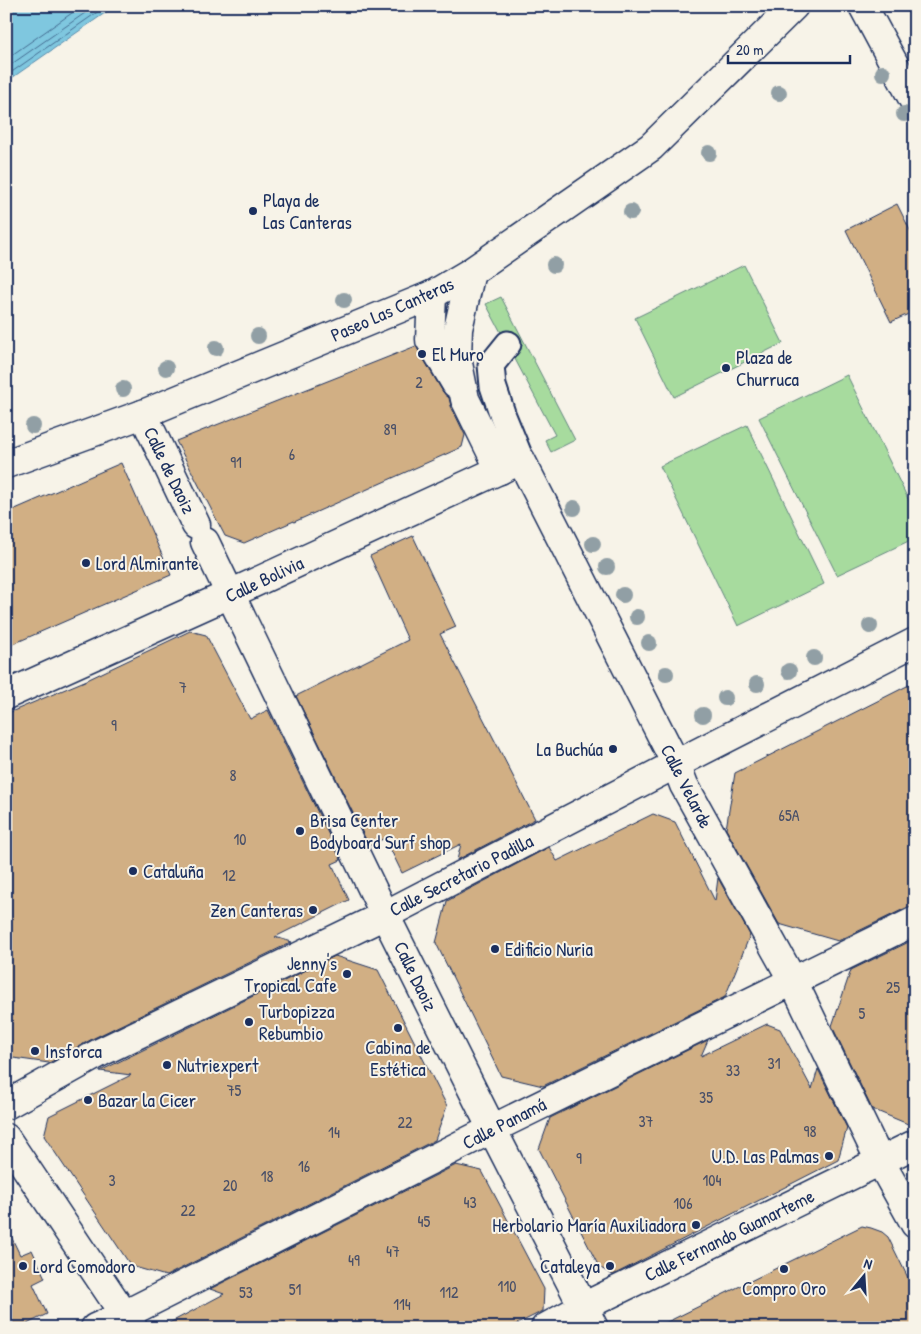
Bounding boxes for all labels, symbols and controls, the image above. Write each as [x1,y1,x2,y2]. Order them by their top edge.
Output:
scale bar [728,32,851,64]
text: 20 m [736,39,763,60]
place label: Playa de Las Canteras [263,187,352,235]
marker: Playa de Las Canteras [247,205,259,217]
street label: Paseo Las Canteras [326,270,458,348]
place label: El Muro [432,341,484,367]
place label: Plaza de Churruca [736,344,800,392]
marker: El Muro [416,348,428,360]
marker: Plaza de Churruca [720,362,732,374]
house number: 2 [415,371,423,393]
house number: 89 [384,418,397,440]
street label: Calle de Daoiz [138,422,202,518]
house number: 6 [289,443,295,465]
house number: 91 [230,451,242,473]
street label: Calle Bolivia [220,549,308,609]
place label: Lord Almirante [96,550,199,576]
marker: Lord Almirante [80,557,92,569]
house number: 7 [179,676,187,698]
house number: 9 [111,714,117,736]
place label: La Buchúa [536,736,604,762]
street label: Calle Velarde [655,740,719,833]
marker: La Buchúa [607,743,619,755]
house number: 8 [230,764,237,786]
house number: 65A [779,804,800,826]
place label: Brisa Center Bodyboard Surf shop [310,807,451,855]
marker: Brisa Center Bodyboard Surf shop [294,825,306,837]
street label: Calle Secretario Padilla [385,827,538,922]
house number: 10 [234,828,246,850]
place label: Cataluña [143,858,204,884]
house number: 12 [222,864,236,886]
marker: Cataluña [127,865,139,877]
place label: Zen Canteras [210,897,303,923]
marker: Zen Canteras [307,904,319,916]
place label: Edificio Nuria [505,936,594,962]
street label: Calle Daoiz [388,937,444,1015]
marker: Edificio Nuria [489,943,501,955]
place label: Jenny's Tropical Cafe [244,950,337,998]
marker: Jenny's Tropical Cafe [341,968,353,980]
house number: 25 [886,976,900,998]
place label: Turbopizza Rebumbio [259,998,335,1046]
house number: 5 [859,1002,866,1024]
marker: Turbopizza Rebumbio [243,1016,255,1028]
marker: Cabina de Estética [392,1022,404,1034]
place label: Cabina de Estética [365,1034,431,1082]
place label: Insforca [45,1038,103,1064]
marker: Insforca [29,1045,41,1057]
place label: Nutriexpert [177,1052,259,1078]
house number: 31 [768,1052,781,1074]
marker: Nutriexpert [161,1059,173,1071]
house number: 33 [726,1059,740,1081]
house number: 75 [227,1079,242,1101]
house number: 35 [699,1086,713,1108]
place label: Bazar la Cicer [98,1087,197,1113]
street label: Calle Panamá [458,1091,551,1155]
marker: Bazar la Cicer [82,1094,94,1106]
house number: 37 [638,1110,654,1132]
house number: 22 [398,1111,413,1133]
house number: 98 [804,1120,816,1142]
house number: 14 [328,1121,340,1143]
place label: U.D. Las Palmas [711,1143,819,1169]
house number: 9 [576,1147,582,1169]
marker: U.D. Las Palmas [823,1150,835,1162]
house number: 16 [298,1155,310,1177]
house number: 18 [261,1165,273,1187]
house number: 3 [108,1169,116,1191]
house number: 104 [703,1169,721,1191]
house number: 20 [223,1174,237,1196]
street label: Calle Fernando Guanarteme [640,1182,819,1287]
house number: 43 [463,1191,477,1213]
house number: 106 [673,1192,693,1214]
house number: 22 [181,1199,196,1221]
house number: 45 [418,1210,431,1232]
place label: Herbolario María Auxiliadora [492,1212,687,1238]
marker: Herbolario María Auxiliadora [690,1219,702,1231]
house number: 47 [386,1240,400,1262]
house number: 49 [348,1249,360,1271]
north arrow [838,1252,888,1302]
place label: Lord Comodoro [33,1253,136,1279]
place label: Cataleya [540,1253,601,1279]
text: N [862,1253,875,1274]
marker: Lord Comodoro [17,1260,29,1272]
marker: Cataleya [604,1260,616,1272]
marker: Compro Oro [778,1263,790,1275]
house number: 110 [498,1275,516,1297]
place label: Compro Oro [742,1275,826,1301]
house number: 51 [289,1278,301,1300]
house number: 53 [239,1281,253,1303]
house number: 112 [439,1281,459,1303]
house number: 114 [393,1293,411,1315]

